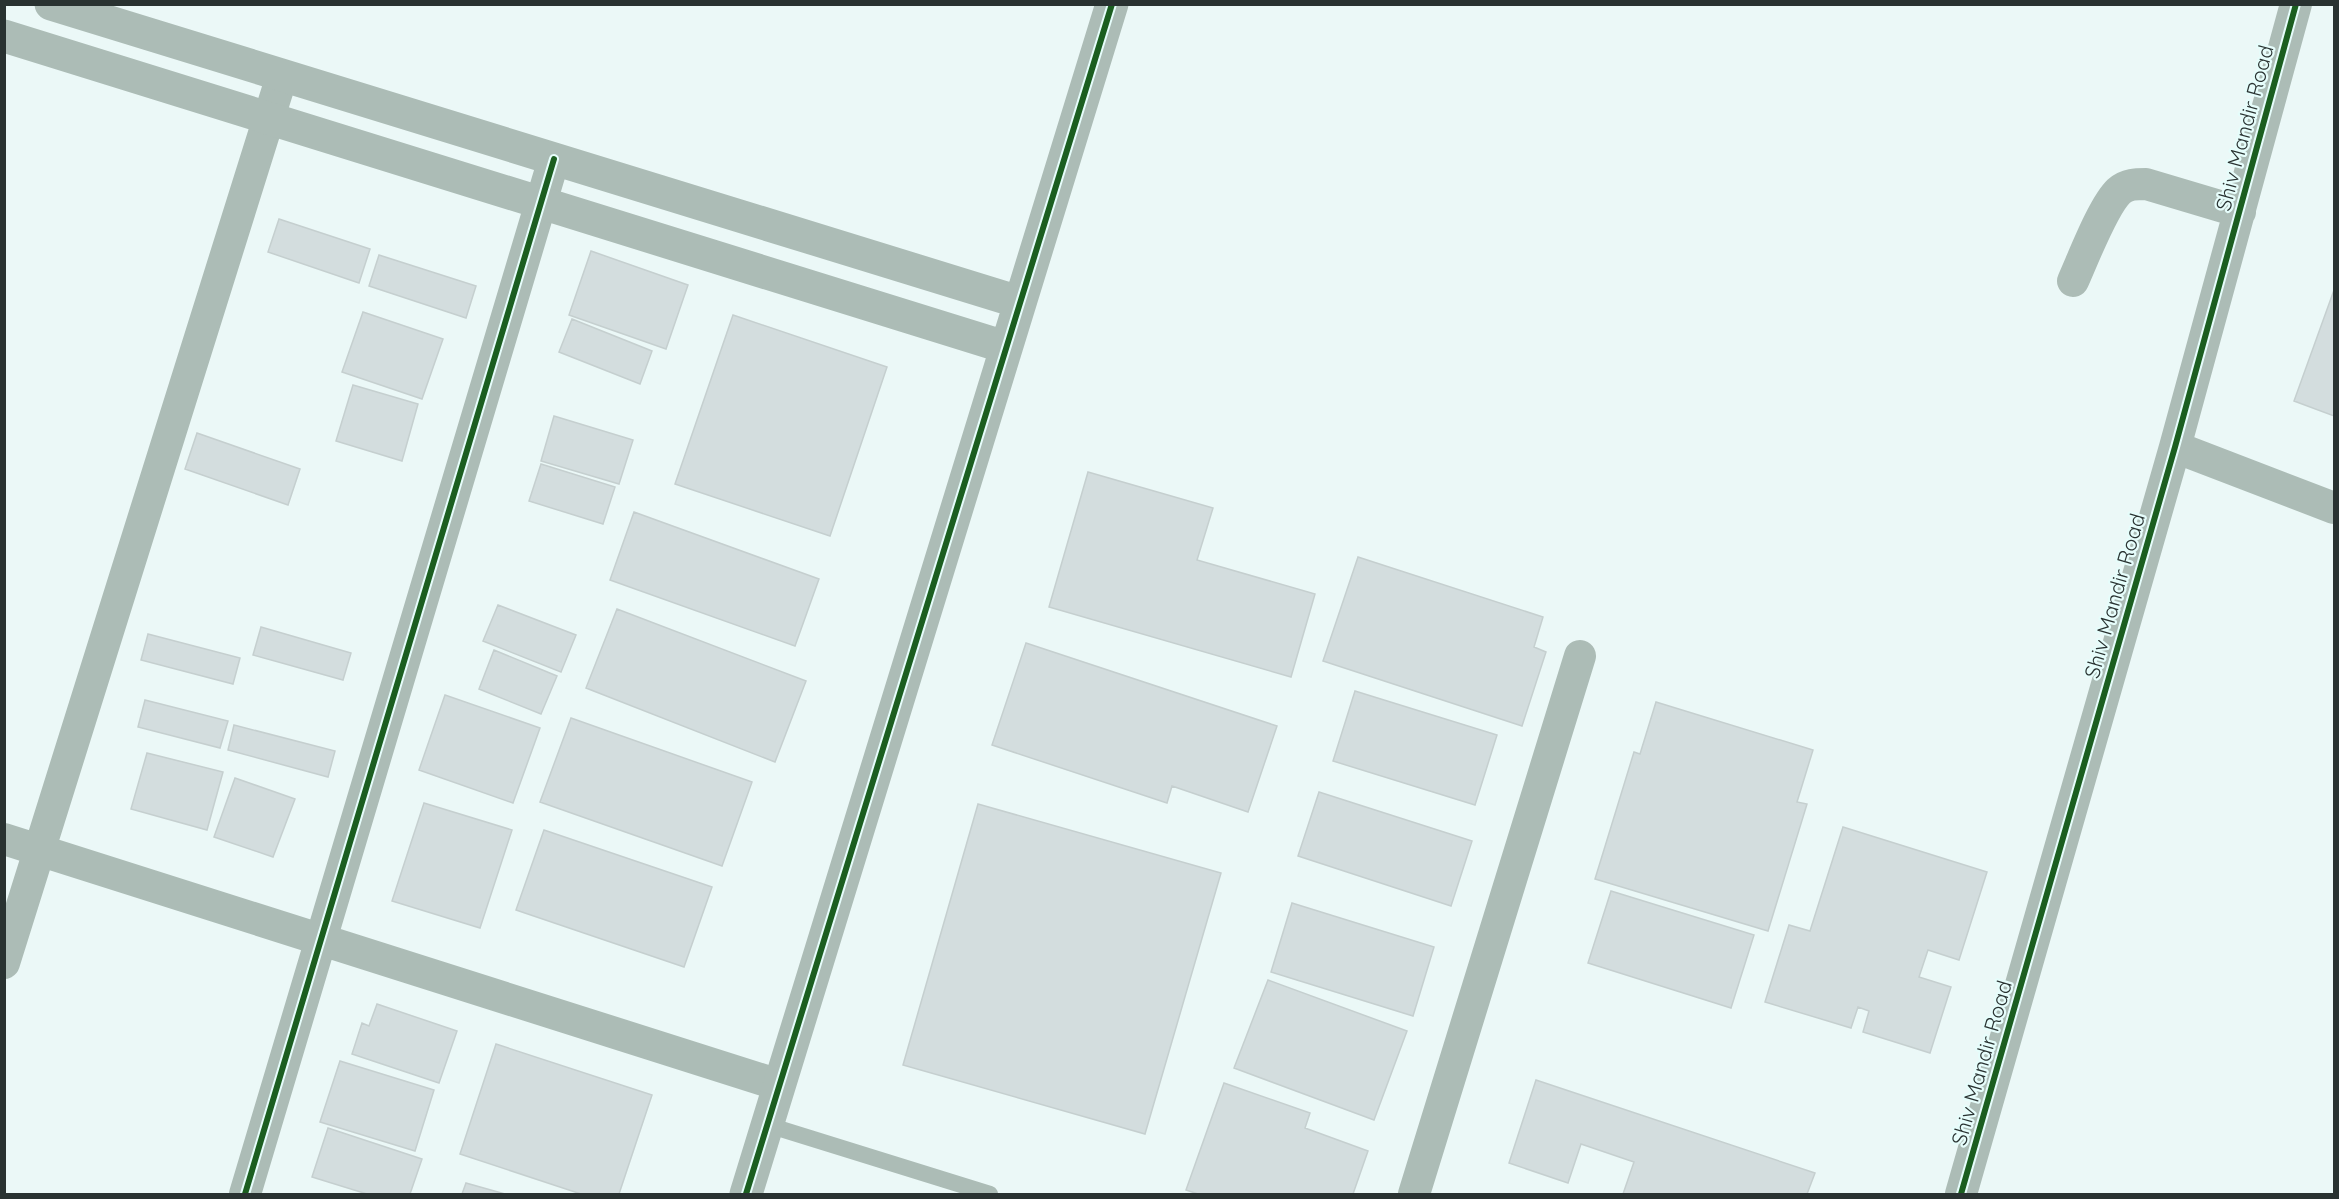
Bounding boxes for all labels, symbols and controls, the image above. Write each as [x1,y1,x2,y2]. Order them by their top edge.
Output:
street label: Shiv Mandir Road [2209,42,2279,213]
street label: Shiv Mandir Road [2078,510,2150,681]
street label: Shiv Mandir Road [1945,977,2017,1148]

